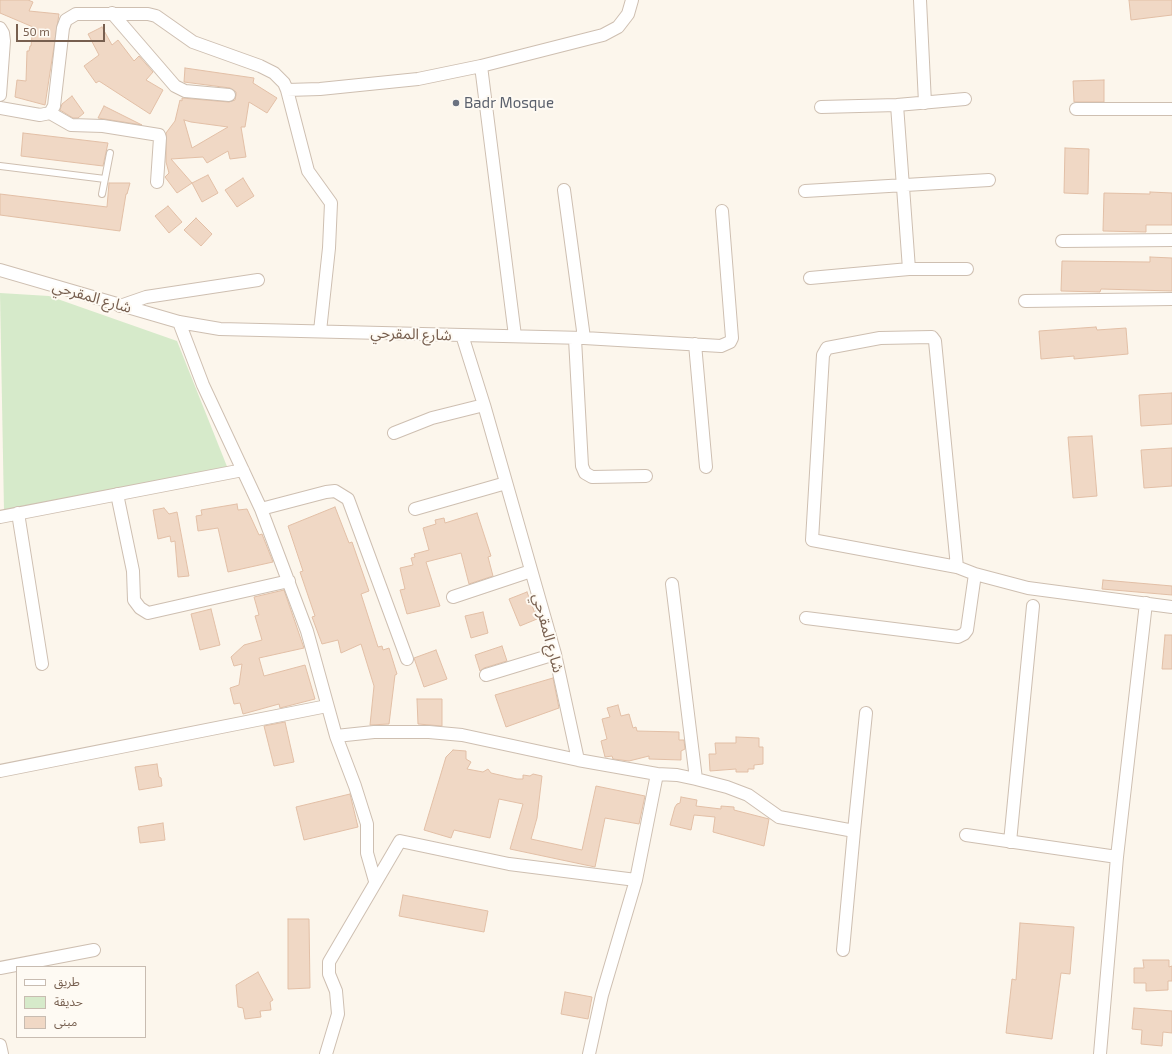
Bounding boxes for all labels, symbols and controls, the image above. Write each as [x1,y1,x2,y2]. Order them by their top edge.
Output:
scale bar [18,16,107,42]
text: 50 m [23,24,50,38]
place label: Badr Mosque [464,94,554,112]
marker: Badr Mosque [451,98,461,108]
street label: شارع المقرحي [50,277,134,317]
street label: شارع المقرحي [370,324,452,344]
street label: شارع المقرحي [529,591,567,675]
legend [16,966,146,1038]
text: طريق [54,974,80,988]
text: حديقة [54,994,83,1008]
text: مبنى [54,1014,77,1028]

